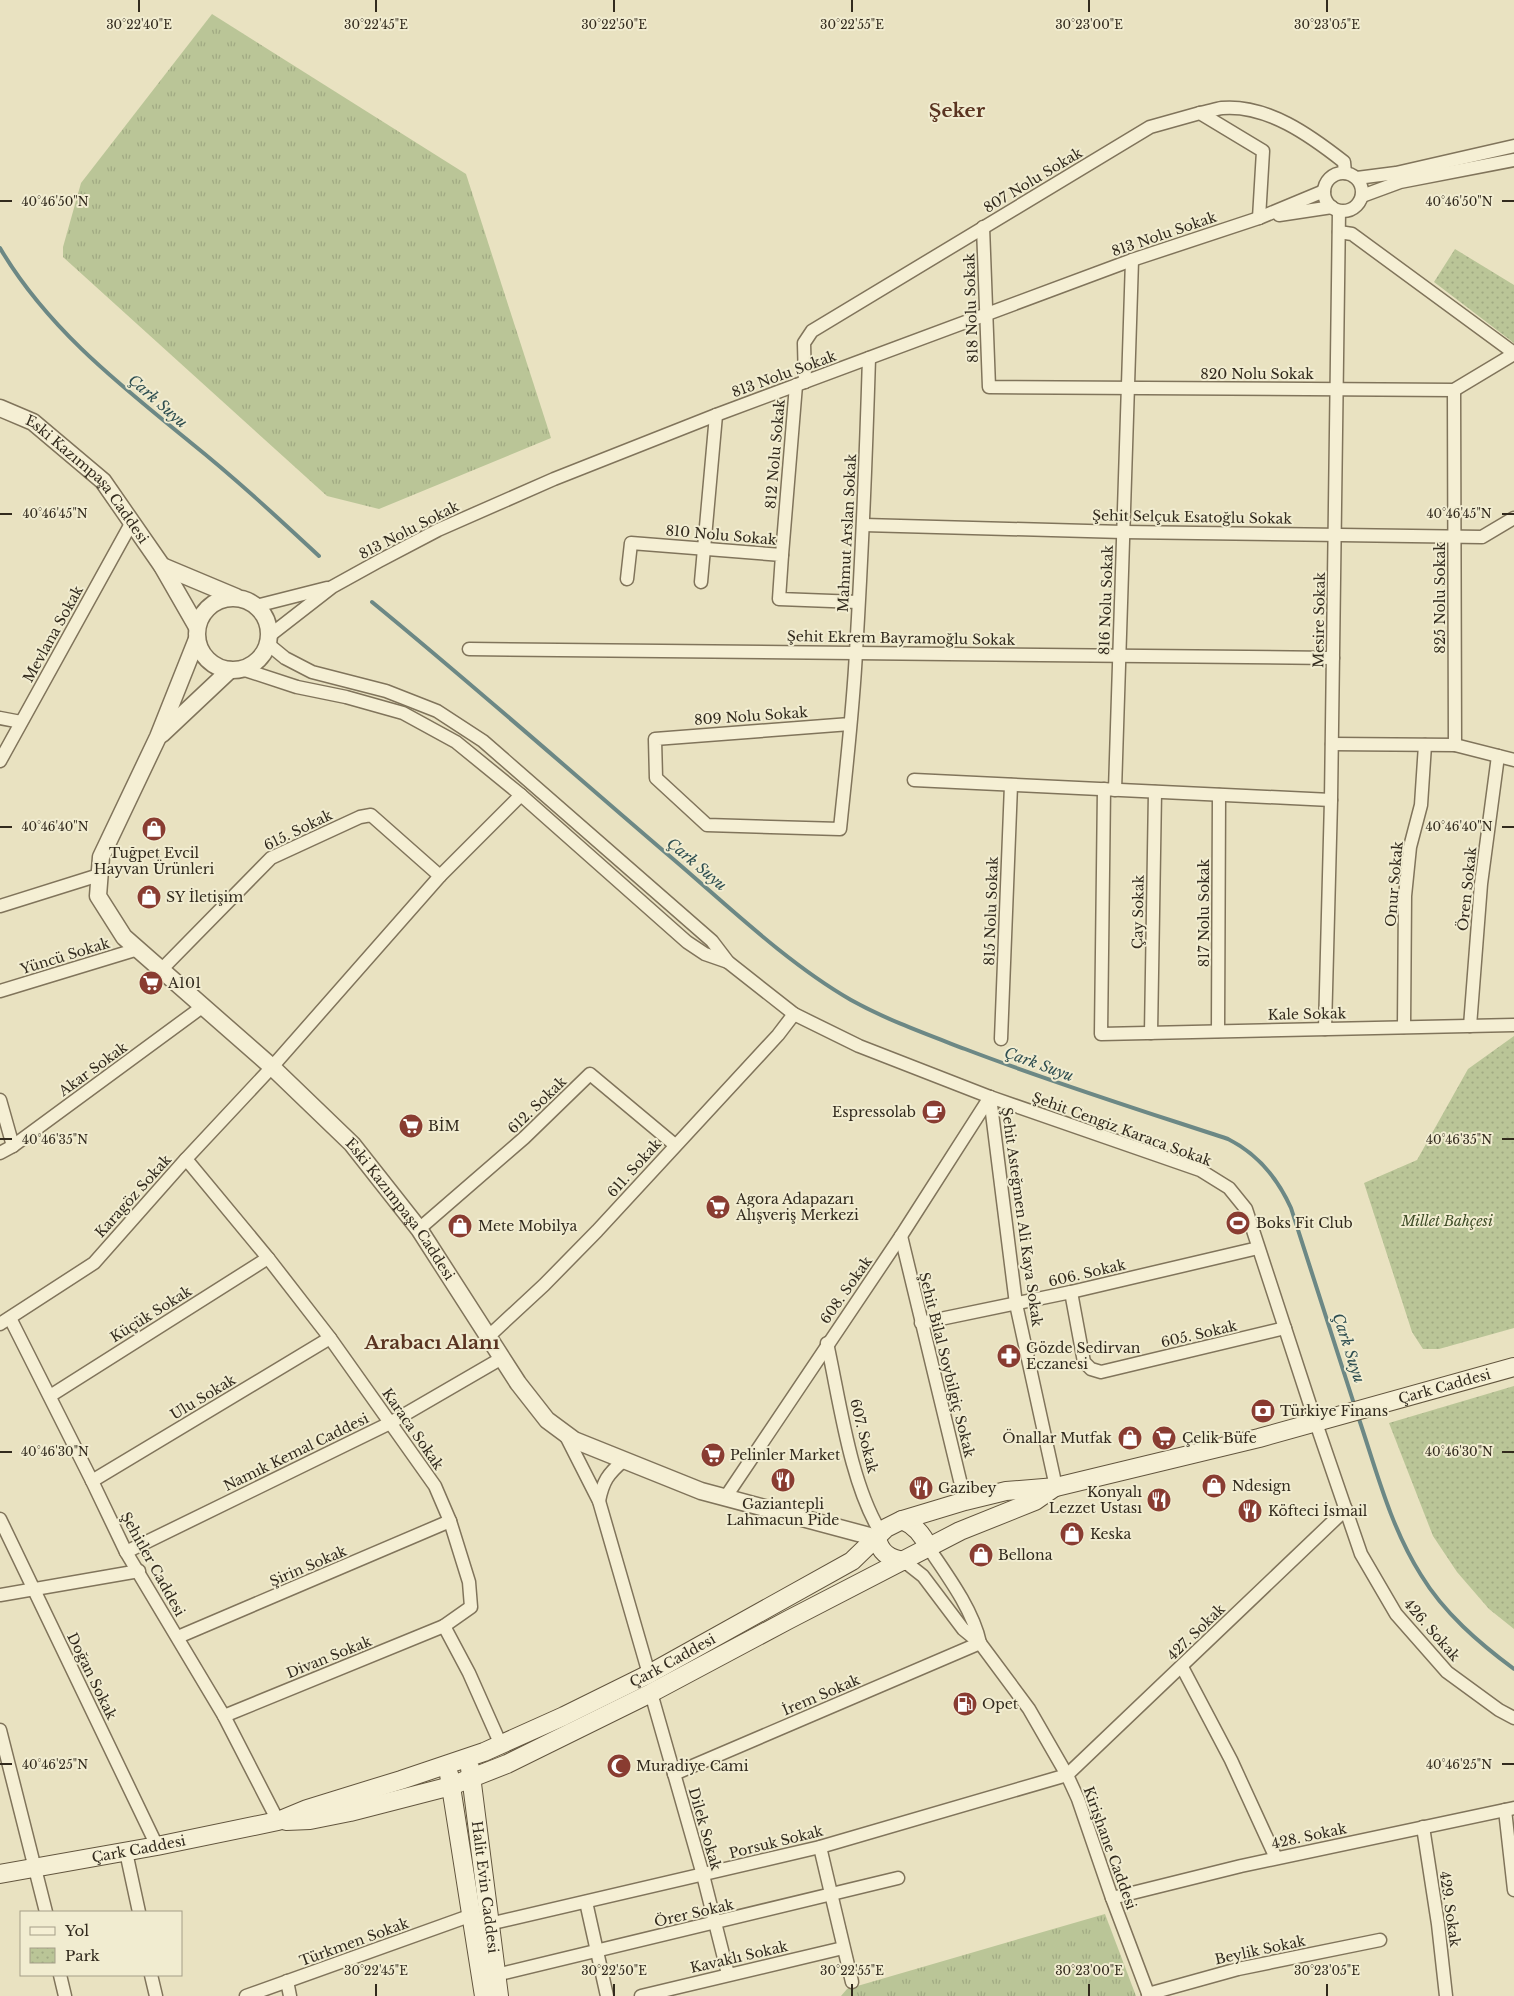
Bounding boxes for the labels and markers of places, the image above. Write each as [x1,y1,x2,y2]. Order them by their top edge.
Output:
shop icon: Tuğpet Evcil Hayvan Ürünleri [141,816,167,842]
place label: Tuğpet Evcil Hayvan Ürünleri [94,844,214,878]
shop icon: SY İletişim [136,884,162,910]
place label: SY İletişim [166,888,243,906]
supermarket icon: A101 [138,970,164,996]
place label: A101 [167,974,201,992]
cafe icon: Espressolab [921,1099,947,1125]
place label: Espressolab [832,1103,916,1121]
supermarket icon: BİM [398,1113,424,1139]
place label: BİM [428,1117,460,1135]
place label: Agora Adapazarı Alışveriş Merkezi [735,1190,859,1224]
supermarket icon: Agora Adapazarı Alışveriş Merkezi [705,1194,731,1220]
sports icon: Boks Fit Club [1225,1210,1251,1236]
shop icon: Mete Mobilya [447,1213,473,1239]
place label: Boks Fit Club [1256,1214,1353,1232]
place label: Mete Mobilya [478,1217,578,1235]
place label: Gözde Sedirvan Eczanesi [1026,1339,1141,1373]
pharmacy icon: Gözde Sedirvan Eczanesi [996,1343,1022,1369]
bank icon: Türkiye Finans [1250,1398,1276,1424]
place label: Türkiye Finans [1280,1402,1388,1420]
shop icon: Önallar Mutfak [1117,1425,1143,1451]
supermarket icon: Çelik Büfe [1151,1425,1177,1451]
place label: Önallar Mutfak [1002,1428,1112,1447]
place label: Çelik Büfe [1182,1429,1257,1447]
supermarket icon: Pelinler Market [700,1442,726,1468]
place label: Pelinler Market [730,1446,841,1464]
restaurant icon: Gaziantepli Lahmacun Pide [770,1467,796,1493]
shop icon: Ndesign [1201,1473,1227,1499]
restaurant icon: Gazibey [908,1475,934,1501]
place label: Ndesign [1232,1477,1291,1495]
place label: Gazibey [938,1479,997,1497]
place label: Konyalı Lezzet Ustası [1049,1483,1142,1517]
restaurant icon: Konyalı Lezzet Ustası [1146,1487,1172,1513]
place label: Gaziantepli Lahmacun Pide [727,1495,839,1529]
restaurant icon: Köfteci İsmail [1237,1498,1263,1524]
place label: Köfteci İsmail [1268,1502,1368,1520]
shop icon: Keska [1059,1521,1085,1547]
place label: Keska [1090,1525,1132,1543]
shop icon: Bellona [968,1542,994,1568]
place label: Bellona [998,1546,1053,1564]
fuel station icon: Opet [952,1691,978,1717]
place label: Opet [982,1695,1019,1713]
mosque icon: Muradiye Cami [606,1753,632,1779]
place label: Muradiye Cami [636,1757,749,1775]

